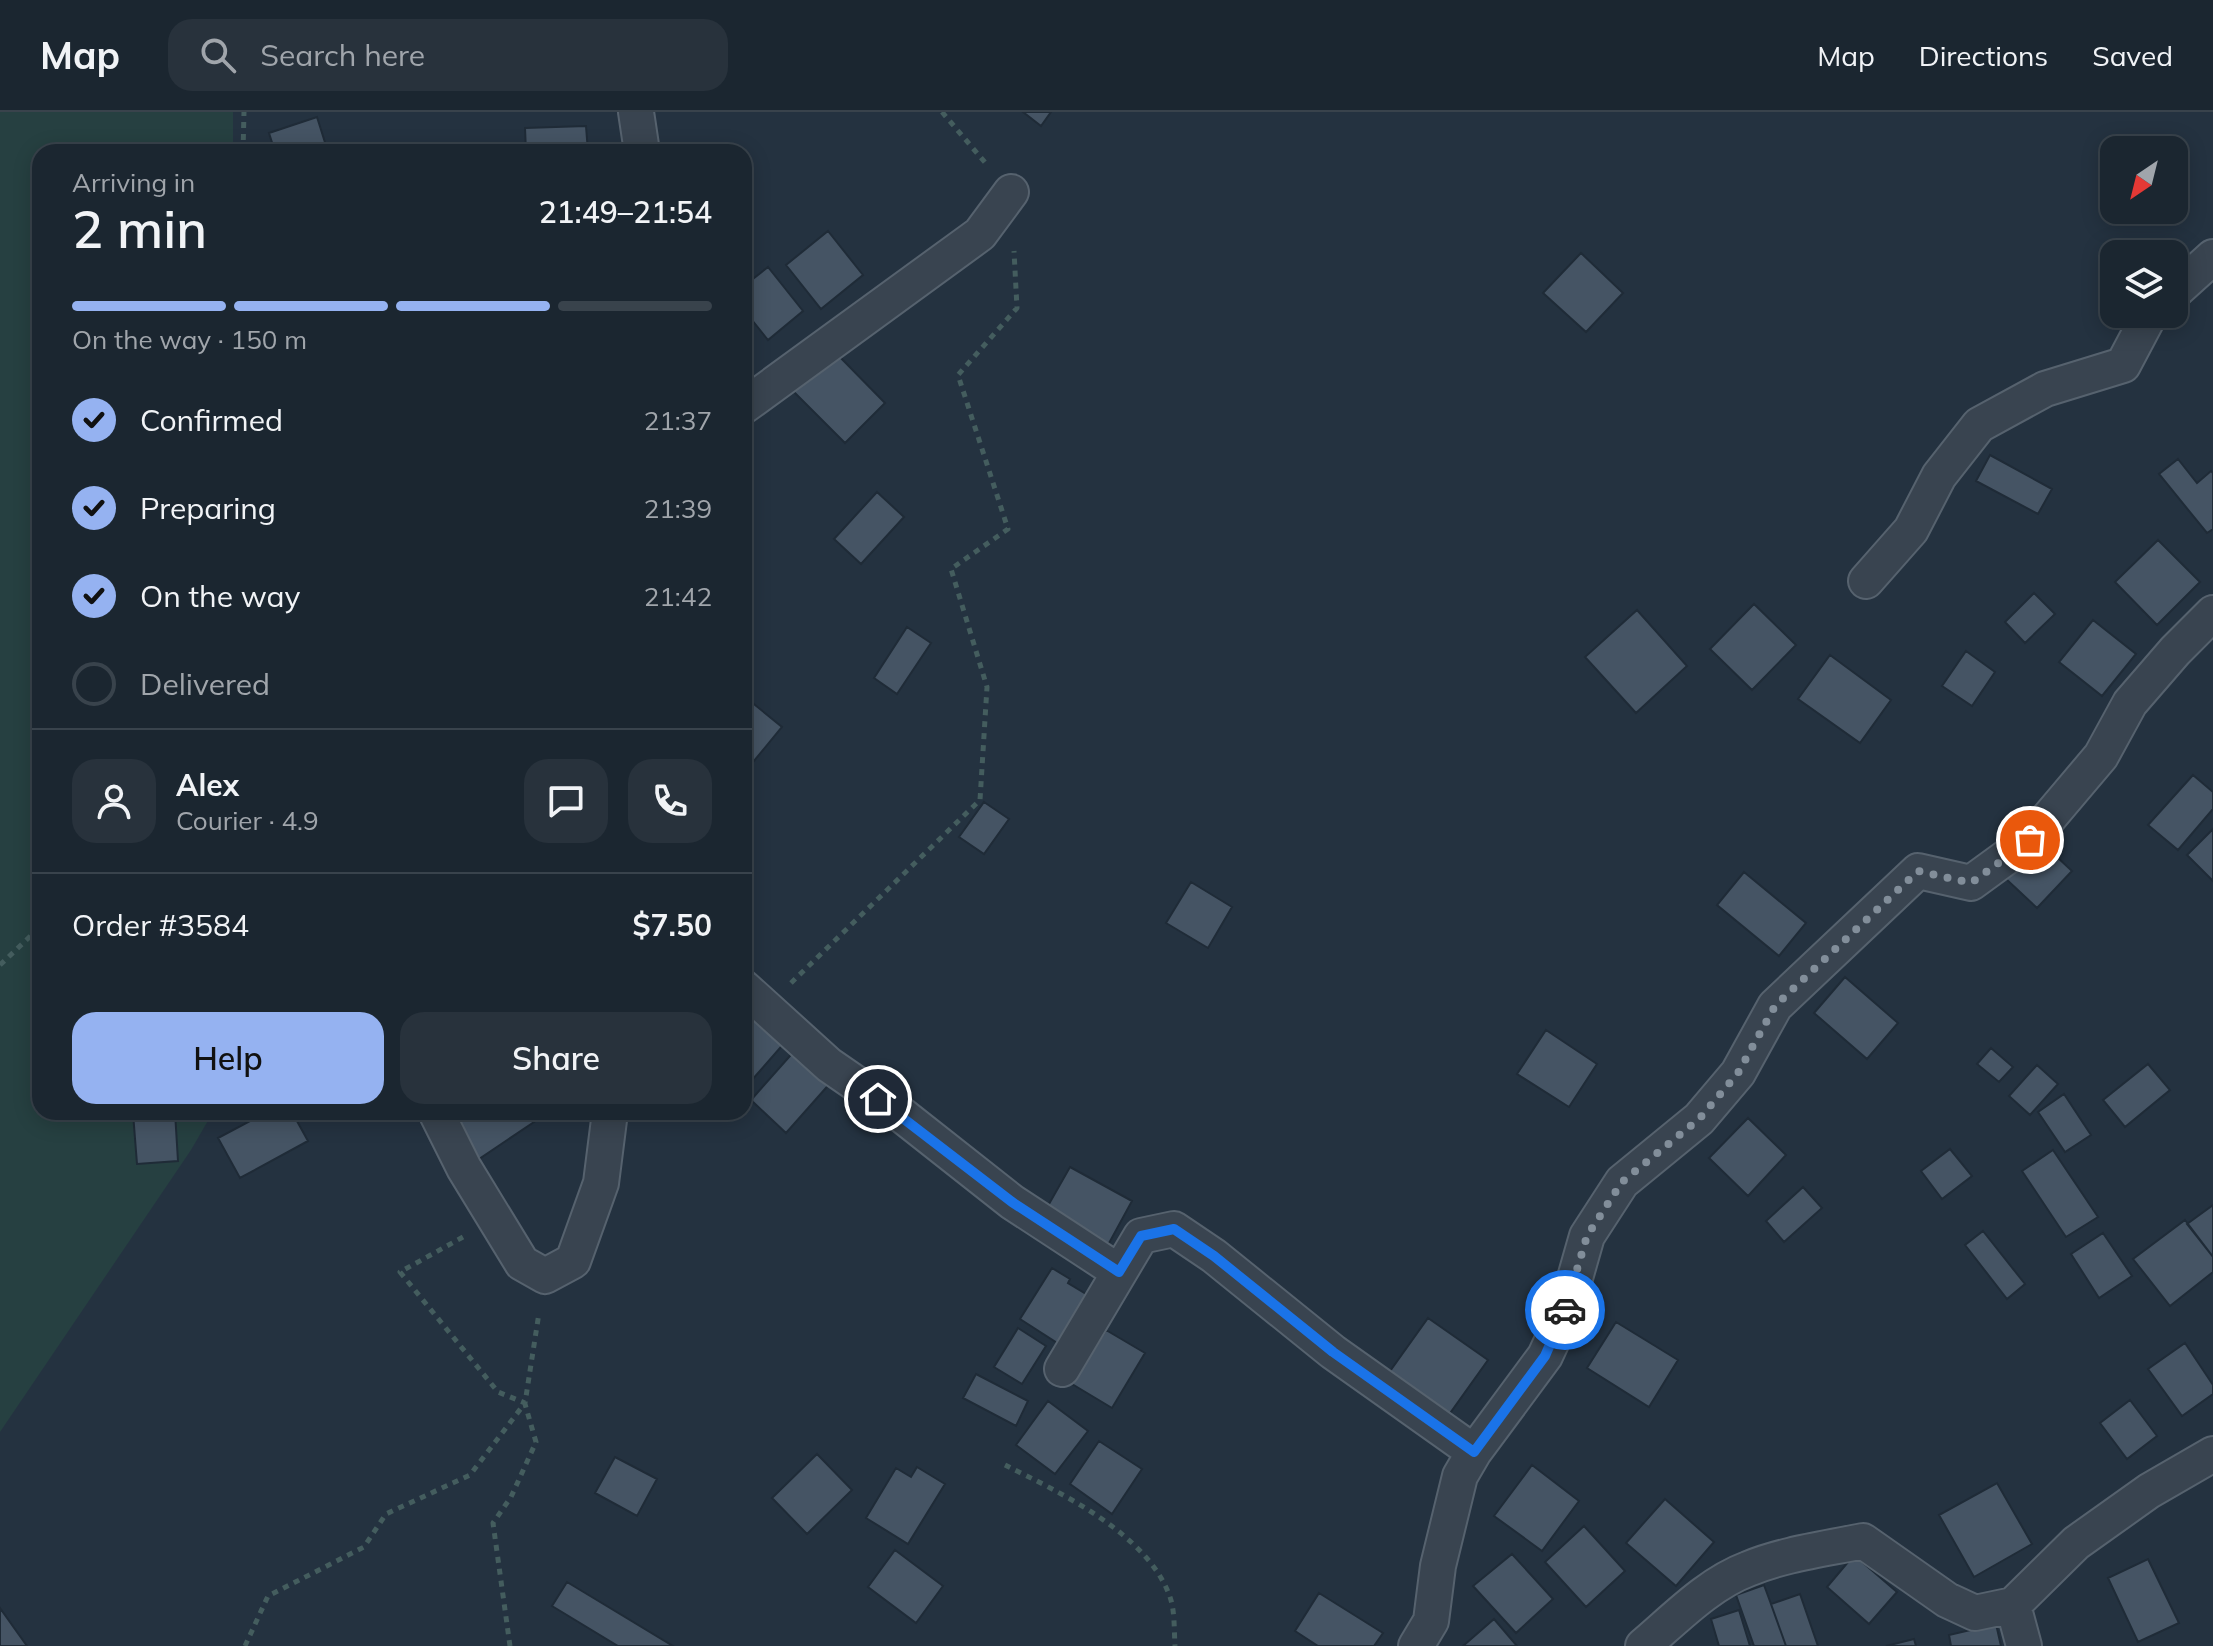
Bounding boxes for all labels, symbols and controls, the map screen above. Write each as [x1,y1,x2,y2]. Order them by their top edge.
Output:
search box [168,19,728,91]
text: Map [40,31,120,79]
icon: search [196,33,240,77]
text: Search here [260,36,425,74]
text: Map [1817,38,1875,73]
text: Directions [1919,38,2048,73]
text: Saved [2092,38,2173,73]
north arrow [2100,136,2188,224]
map controls [2100,136,2188,328]
text: Arriving in [72,166,195,199]
text: 21:49–21:54 [539,193,712,231]
text: 2 min [72,196,207,261]
button: layers [2100,240,2188,328]
text: On the way · 150 m [72,323,307,356]
icon: check [72,398,116,442]
text: Confirmed [140,401,283,439]
text: 21:37 [644,404,712,437]
icon: check [72,486,116,530]
text: Preparing [140,489,276,527]
text: 21:39 [644,492,712,525]
icon: check [72,574,116,618]
text: On the way [140,577,300,615]
text: 21:42 [644,580,712,613]
text: Delivered [140,665,270,703]
button: person [72,759,156,843]
button: chat [524,759,608,843]
button: phone [628,759,712,843]
text: Alex [176,766,239,804]
text: Courier · 4.9 [176,804,319,837]
pin [1996,806,2064,874]
icon: bag [2008,818,2052,862]
text: Order #3584 [72,906,249,944]
text: $7.50 [633,906,712,944]
button: Help [72,1012,384,1104]
button: Share [400,1012,712,1104]
pin [844,1065,912,1133]
icon: home [856,1077,900,1121]
courier [1525,1270,1605,1350]
icon: car [1543,1288,1587,1332]

